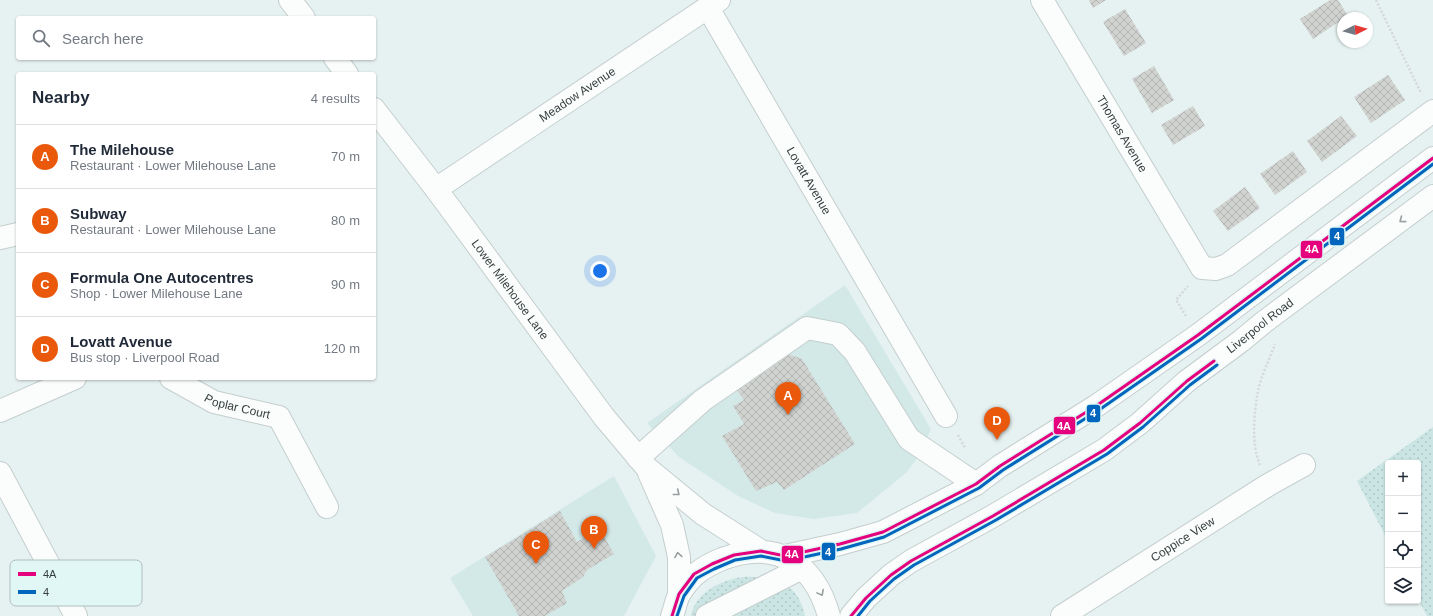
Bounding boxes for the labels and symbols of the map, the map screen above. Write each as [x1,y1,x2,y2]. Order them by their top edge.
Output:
north arrow [1337,12,1373,48]
street label: Meadow Avenue [537,64,618,125]
street label: Thomas Avenue [1094,93,1150,175]
street label: Lovatt Avenue [784,144,834,217]
one-way arrow [1399,215,1406,222]
line badge: 4 [1329,227,1345,246]
text: 4 [1334,230,1341,242]
street label: Lower Milehouse Lane [469,237,552,343]
line badge: 4A [1300,240,1323,259]
text: 4A [1305,243,1319,255]
your location [590,261,610,281]
street label: Liverpool Road [1224,296,1296,356]
pin: A [775,382,801,415]
street label: Poplar Court [202,391,272,422]
line badge: 4 [1086,404,1101,423]
pin: D [984,407,1010,440]
text: 4 [1090,407,1097,419]
line badge: 4A [1053,416,1076,435]
text: 4A [1057,420,1071,432]
one-way arrow [672,488,679,495]
street label: Coppice View [1148,514,1218,565]
pin: B [581,516,607,549]
pin: C [523,531,549,564]
line badge: 4 [821,542,836,561]
line badge: 4A [781,545,804,564]
text: 4 [825,546,832,558]
text: 4A [785,548,799,560]
one-way arrow [674,552,683,558]
legend [10,560,142,606]
text: 4A [43,568,57,580]
text: 4 [43,586,49,598]
one-way arrow [816,589,823,596]

